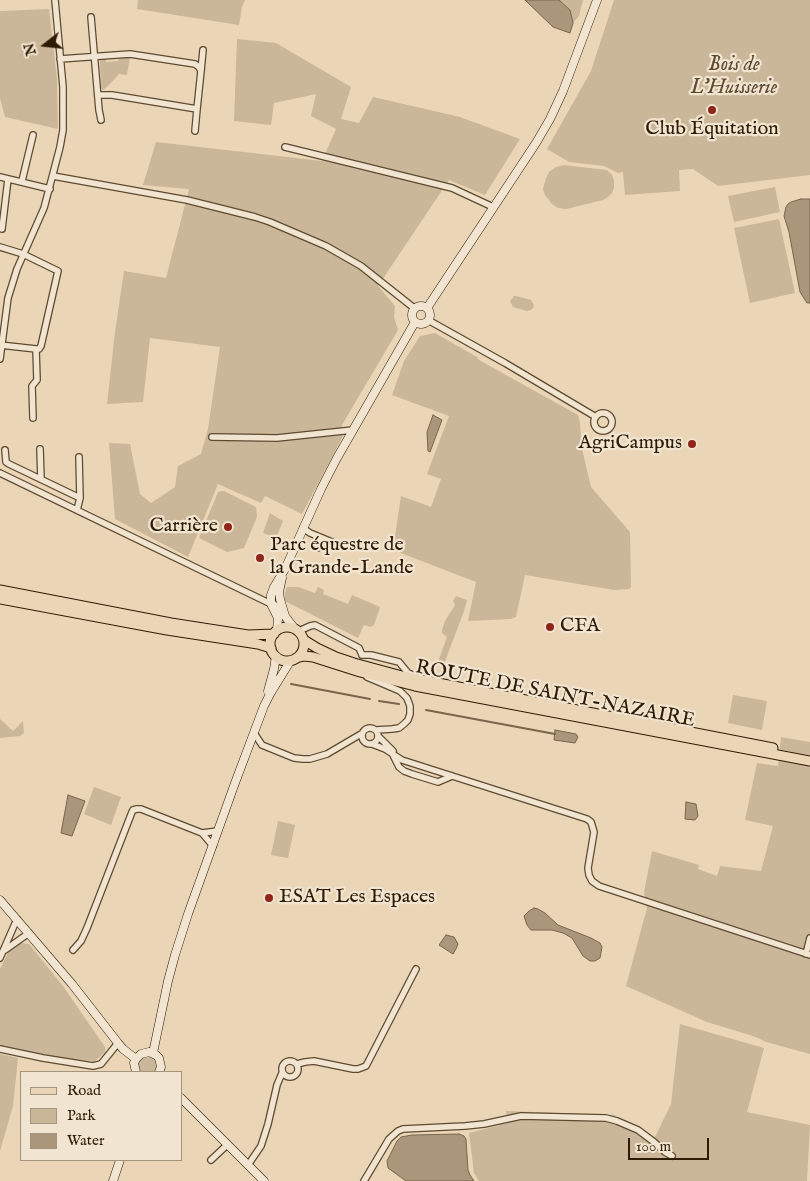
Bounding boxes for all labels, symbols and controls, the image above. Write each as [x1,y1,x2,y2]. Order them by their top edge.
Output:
north arrow [20,20,70,70]
text: N [20,41,41,57]
park label: Bois de L'Huisserie [691,54,777,101]
marker: Club Équitation [706,104,718,116]
place label: Club Équitation [645,118,779,142]
place label: AgriCampus [578,432,682,456]
marker: AgriCampus [686,438,698,450]
place label: Carrière [149,515,218,539]
marker: Carrière [222,521,234,533]
place label: Parc équestre de la Grande-Lande [270,534,414,581]
marker: Parc équestre de la Grande-Lande [254,552,266,564]
place label: CFA [560,615,600,639]
marker: CFA [544,621,556,633]
street label: ROUTE DE SAINT-NAZAIRE [413,656,697,734]
place label: ESAT Les Espaces [279,886,435,910]
marker: ESAT Les Espaces [263,892,275,904]
legend [20,1071,182,1161]
text: Road [67,1081,101,1100]
text: Park [67,1106,96,1125]
scale bar [630,1128,711,1160]
text: Water [67,1131,104,1150]
text: 100 m [636,1137,671,1156]

